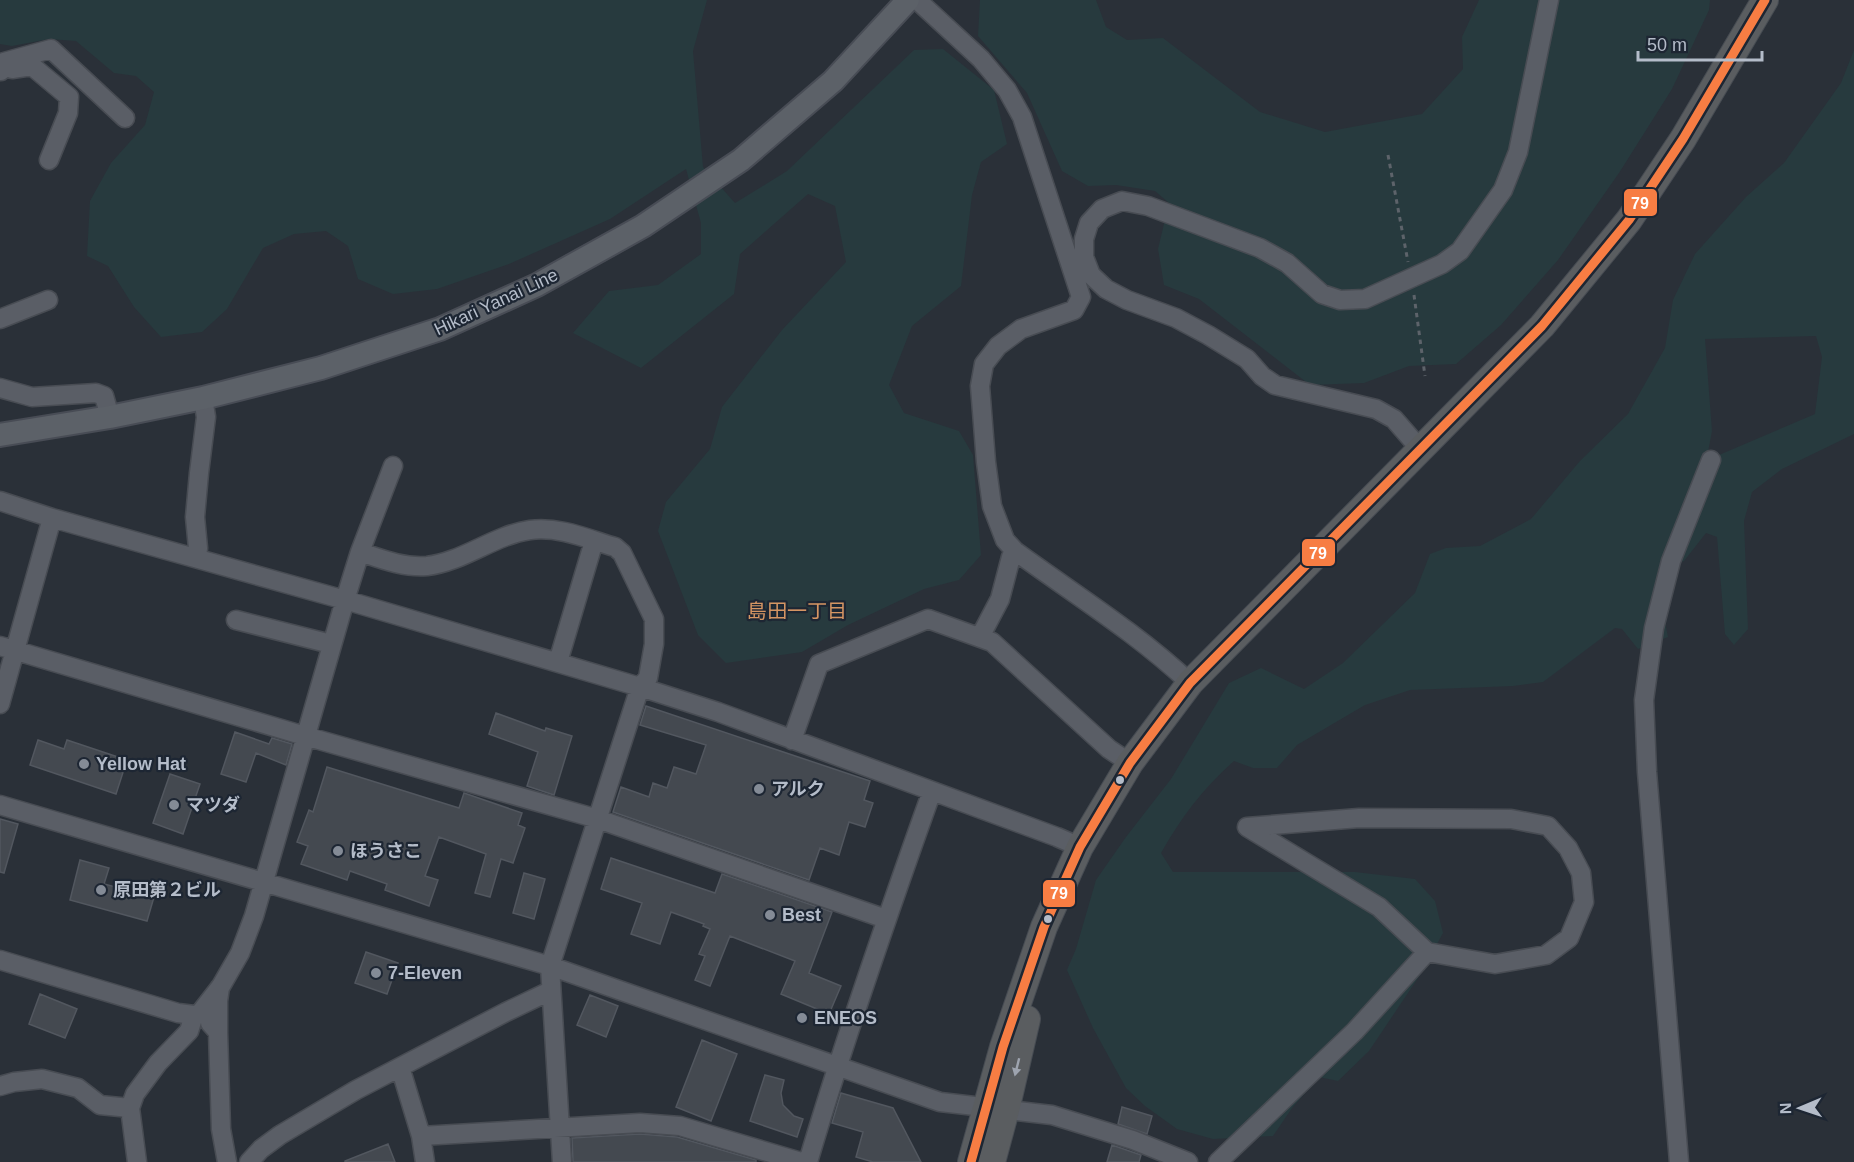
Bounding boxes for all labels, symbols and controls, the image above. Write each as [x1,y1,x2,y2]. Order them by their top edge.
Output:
scale bar [1638,24,1762,62]
text: 50 m [1647,35,1687,55]
line badge: 79 [1623,188,1658,217]
text: 79 [1631,195,1649,212]
street label: Hikari Yanai Line [431,265,561,339]
line badge: 79 [1301,538,1336,567]
text: 79 [1309,545,1327,562]
district label: 島田一丁目 [747,600,847,622]
place label: Yellow Hat [96,754,186,774]
marker: Yellow Hat [77,757,91,771]
unlabelled marker [1114,774,1126,786]
place label: アルク [771,779,825,799]
marker: アルク [752,782,766,796]
place label: マツダ [186,795,240,815]
marker: マツダ [167,798,181,812]
place label: ほうさこ [350,841,422,861]
marker: ほうさこ [331,844,345,858]
line badge: 79 [1042,879,1076,908]
place label: 原田第２ビル [113,880,221,900]
marker: 原田第２ビル [94,883,108,897]
text: 79 [1050,885,1068,902]
place label: Best [782,905,821,925]
marker: Best [763,908,777,922]
unlabelled marker [1042,913,1054,925]
place label: 7-Eleven [388,963,462,983]
marker: 7-Eleven [369,966,383,980]
place label: ENEOS [814,1008,877,1028]
marker: ENEOS [795,1011,809,1025]
one-way arrow [1011,1057,1021,1076]
north arrow [1770,1078,1830,1138]
text: N [1777,1102,1794,1115]

